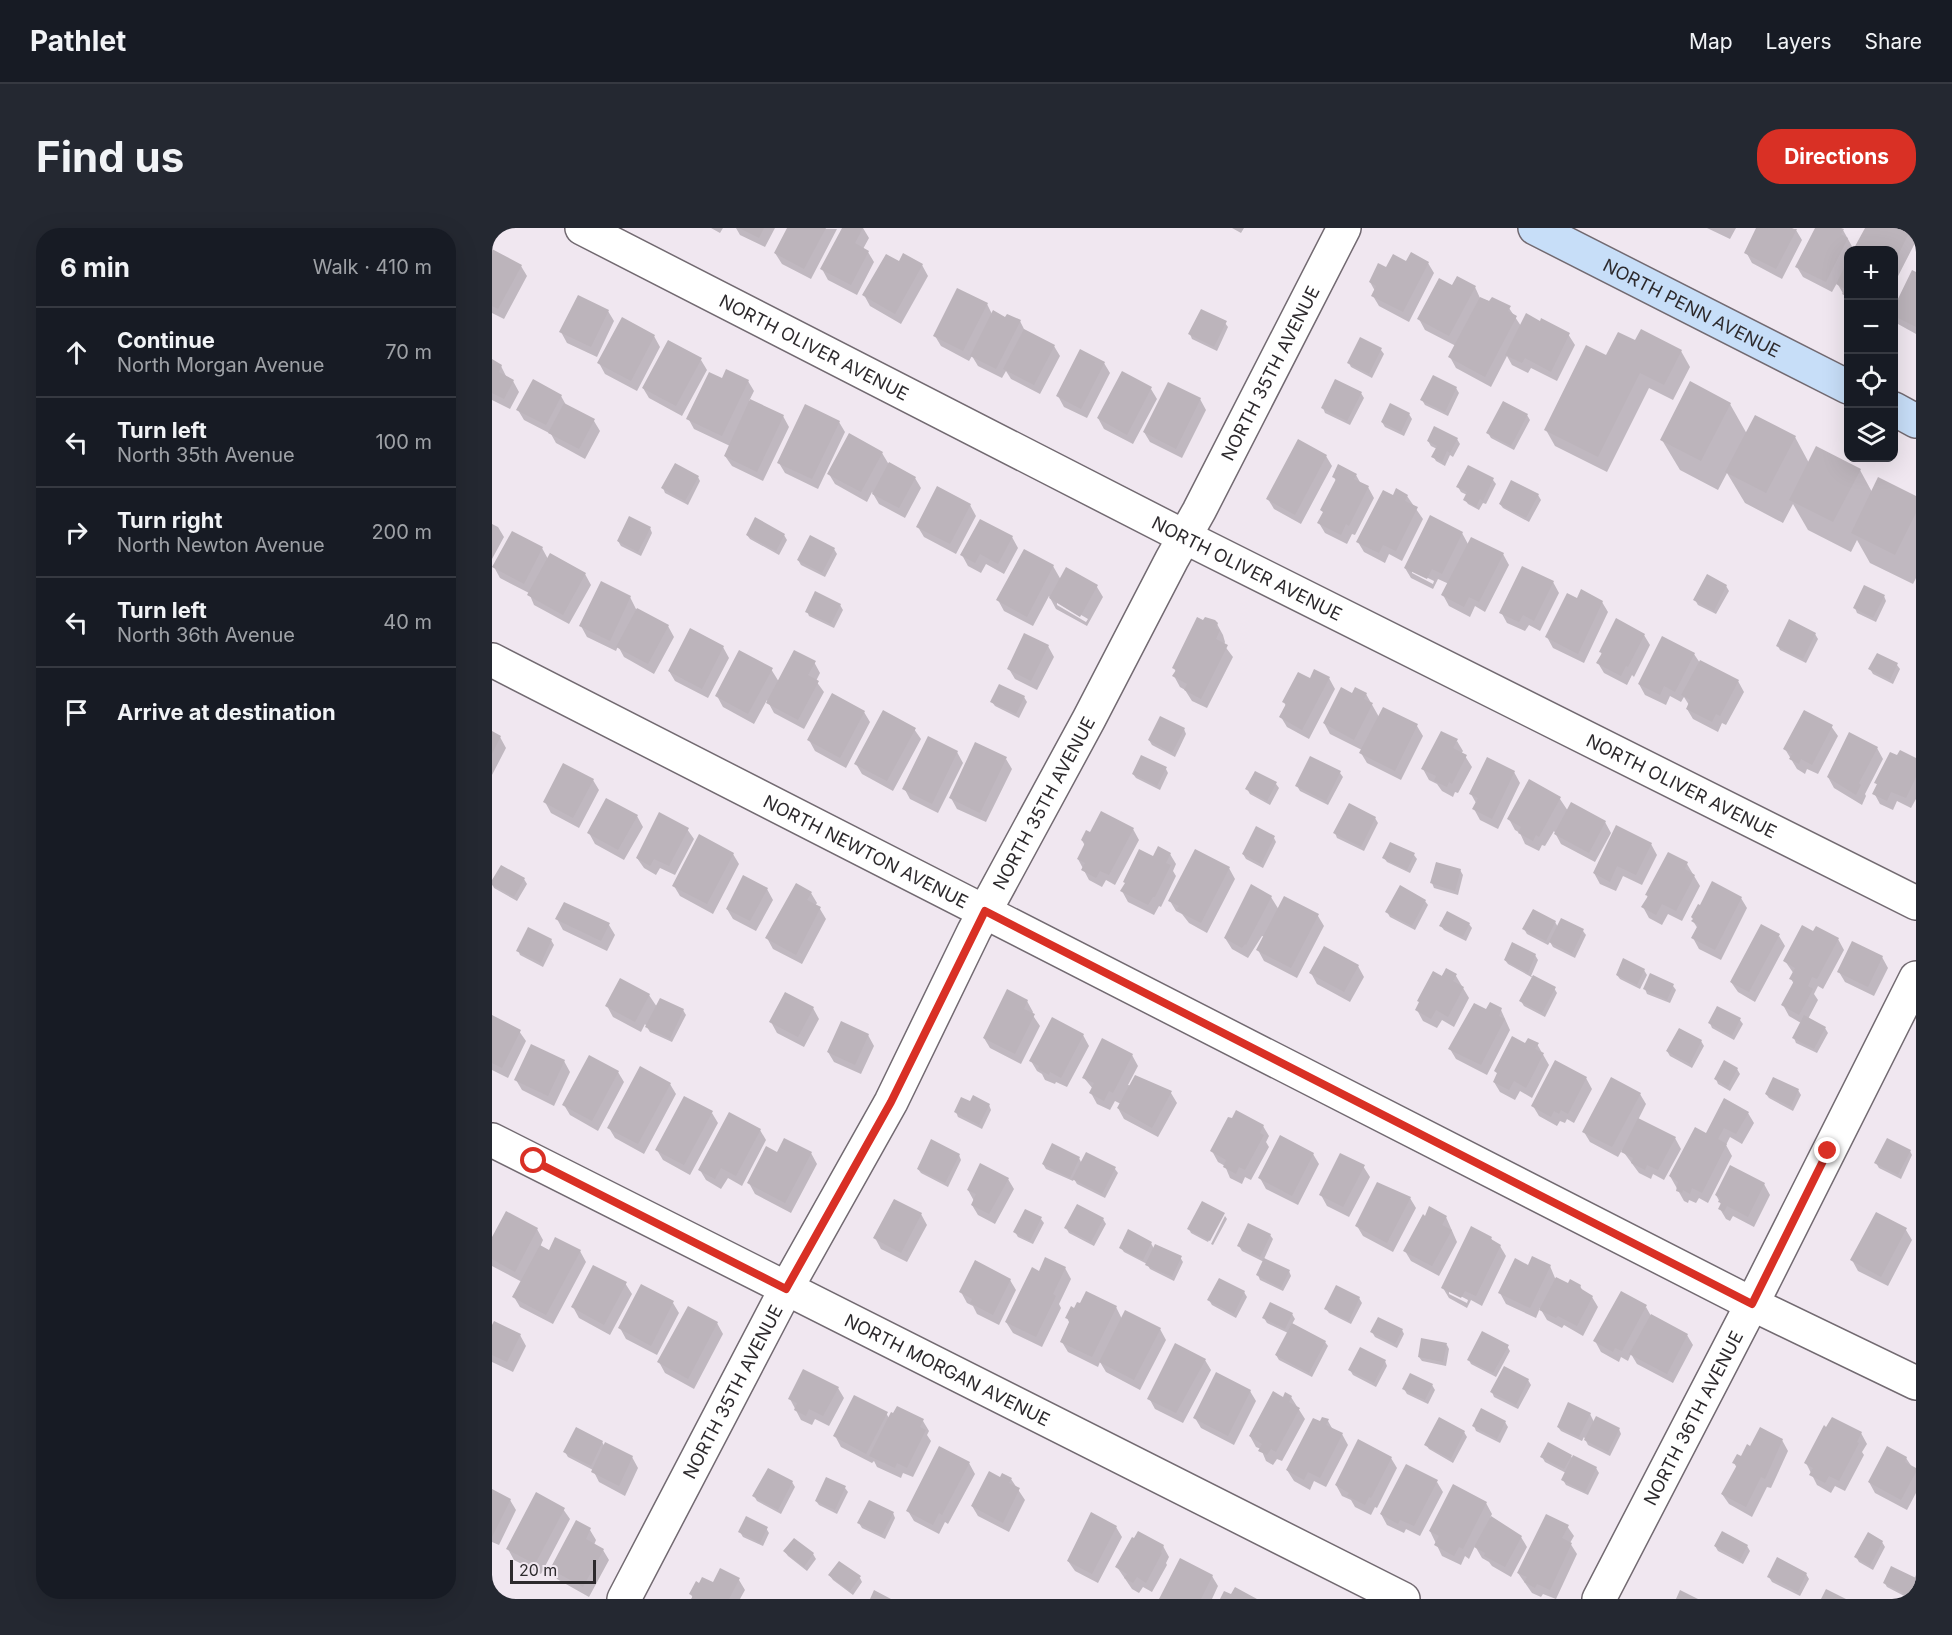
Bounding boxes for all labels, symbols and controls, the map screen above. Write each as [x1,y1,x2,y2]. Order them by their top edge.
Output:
text: Pathlet [30,24,126,58]
text: Map [1689,29,1733,54]
text: Layers [1766,29,1832,54]
text: Share [1865,29,1922,54]
button: Directions [1757,129,1916,184]
text: Find us [36,131,184,182]
map controls [1844,246,1898,462]
button: + [1844,246,1898,300]
text: 6 min [60,252,130,283]
street label: NORTH PENN AVENUE [1600,254,1784,361]
text: Walk · 410 m [313,255,432,279]
street label: NORTH 35TH AVENUE [1216,282,1323,464]
street label: NORTH OLIVER AVENUE [716,290,912,404]
button: − [1844,300,1898,354]
text: Continue [117,327,215,353]
icon: ahead [60,336,93,369]
text: 70 m [385,340,432,364]
text: North Morgan Avenue [117,353,324,377]
button: locate [1844,354,1898,408]
button: layers [1844,408,1898,462]
text: Turn left [117,417,207,443]
icon: left [60,426,93,459]
text: 100 m [375,430,432,454]
text: North 35th Avenue [117,443,295,467]
text: Turn right [117,507,223,533]
street label: NORTH OLIVER AVENUE [1149,511,1346,624]
icon: right [60,516,93,549]
text: 200 m [371,520,432,544]
text: North Newton Avenue [117,533,325,557]
text: Turn left [117,597,207,623]
icon: left [60,606,93,639]
text: 40 m [383,610,432,634]
text: North 36th Avenue [117,623,295,647]
icon: arrive [60,696,93,729]
text: Arrive at destination [117,699,336,725]
street label: NORTH 35TH AVENUE [988,713,1099,893]
street label: NORTH OLIVER AVENUE [1583,729,1780,842]
street label: NORTH NEWTON AVENUE [760,790,972,912]
route end [1814,1137,1840,1163]
route start [520,1147,546,1173]
street label: NORTH 35TH AVENUE [678,1301,786,1482]
street label: NORTH MORGAN AVENUE [841,1309,1054,1430]
street label: NORTH 36TH AVENUE [1639,1327,1747,1509]
scale bar [510,1557,596,1584]
text: 20 m [519,1560,557,1580]

